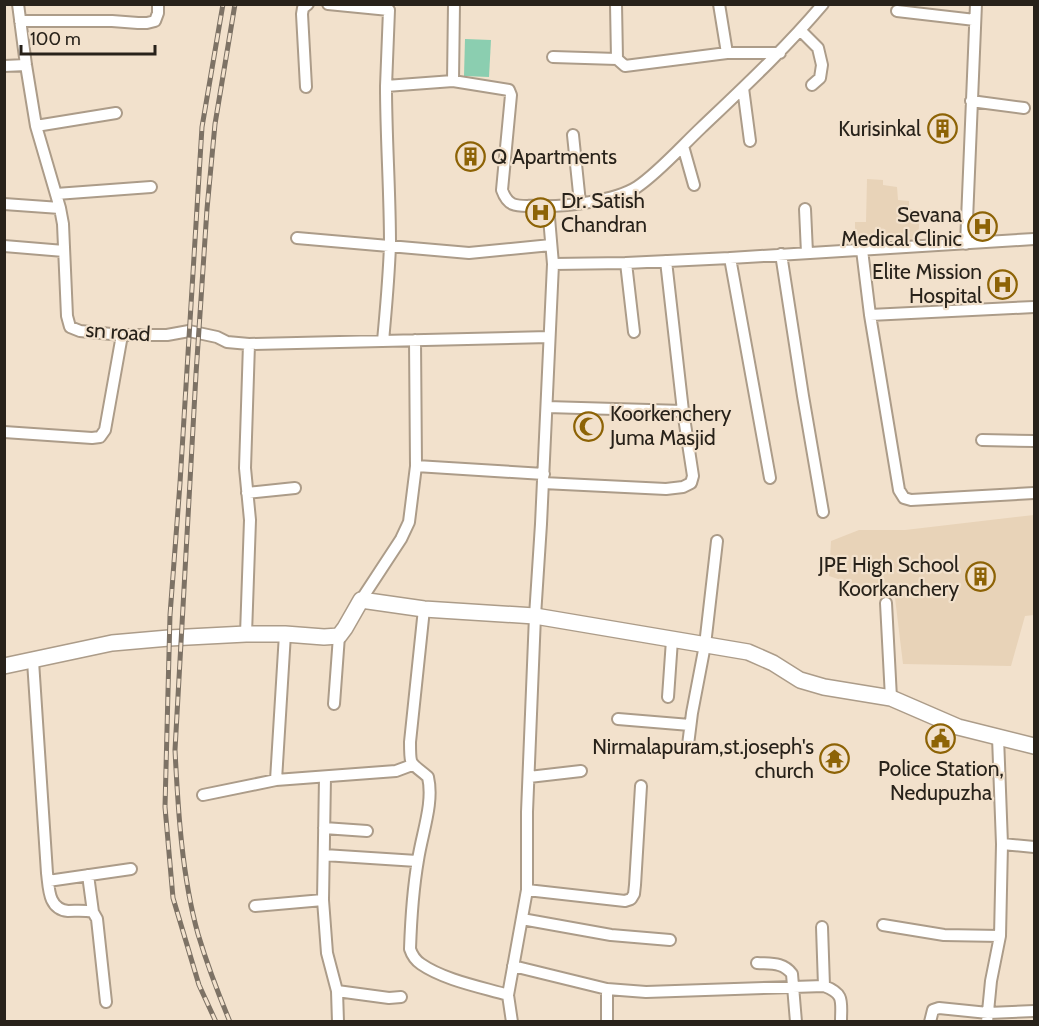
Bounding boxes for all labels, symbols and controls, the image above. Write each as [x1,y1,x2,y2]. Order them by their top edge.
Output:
scale bar [21,18,154,56]
text: 100 m [30,28,81,50]
building icon: Kurisinkal [926,113,958,145]
place label: Kurisinkal [838,116,921,141]
building icon: Q Apartments [454,141,486,173]
place label: Q Apartments [491,144,617,169]
place label: Dr. Satish Chandran [561,188,647,237]
hospital icon: Dr. Satish Chandran [524,197,556,229]
place label: Sevana Medical Clinic [841,202,962,251]
hospital icon: Sevana Medical Clinic [967,211,999,243]
place label: Elite Mission Hospital [872,259,982,308]
hospital icon: Elite Mission Hospital [987,268,1019,300]
street label: sn road [85,317,151,346]
place label: Koorkenchery Juma Masjid [609,401,732,451]
mosque icon: Koorkenchery Juma Masjid [573,410,605,442]
place label: JPE High School Koorkanchery [817,552,959,601]
building icon: JPE High School Koorkanchery [964,561,996,593]
public building icon: Police Station, Nedupuzha [925,722,957,754]
place label: Nirmalapuram,st.joseph's church [592,734,814,783]
temple icon: Nirmalapuram,st.joseph's church [819,743,851,775]
place label: Police Station, Nedupuzha [878,756,1004,805]

